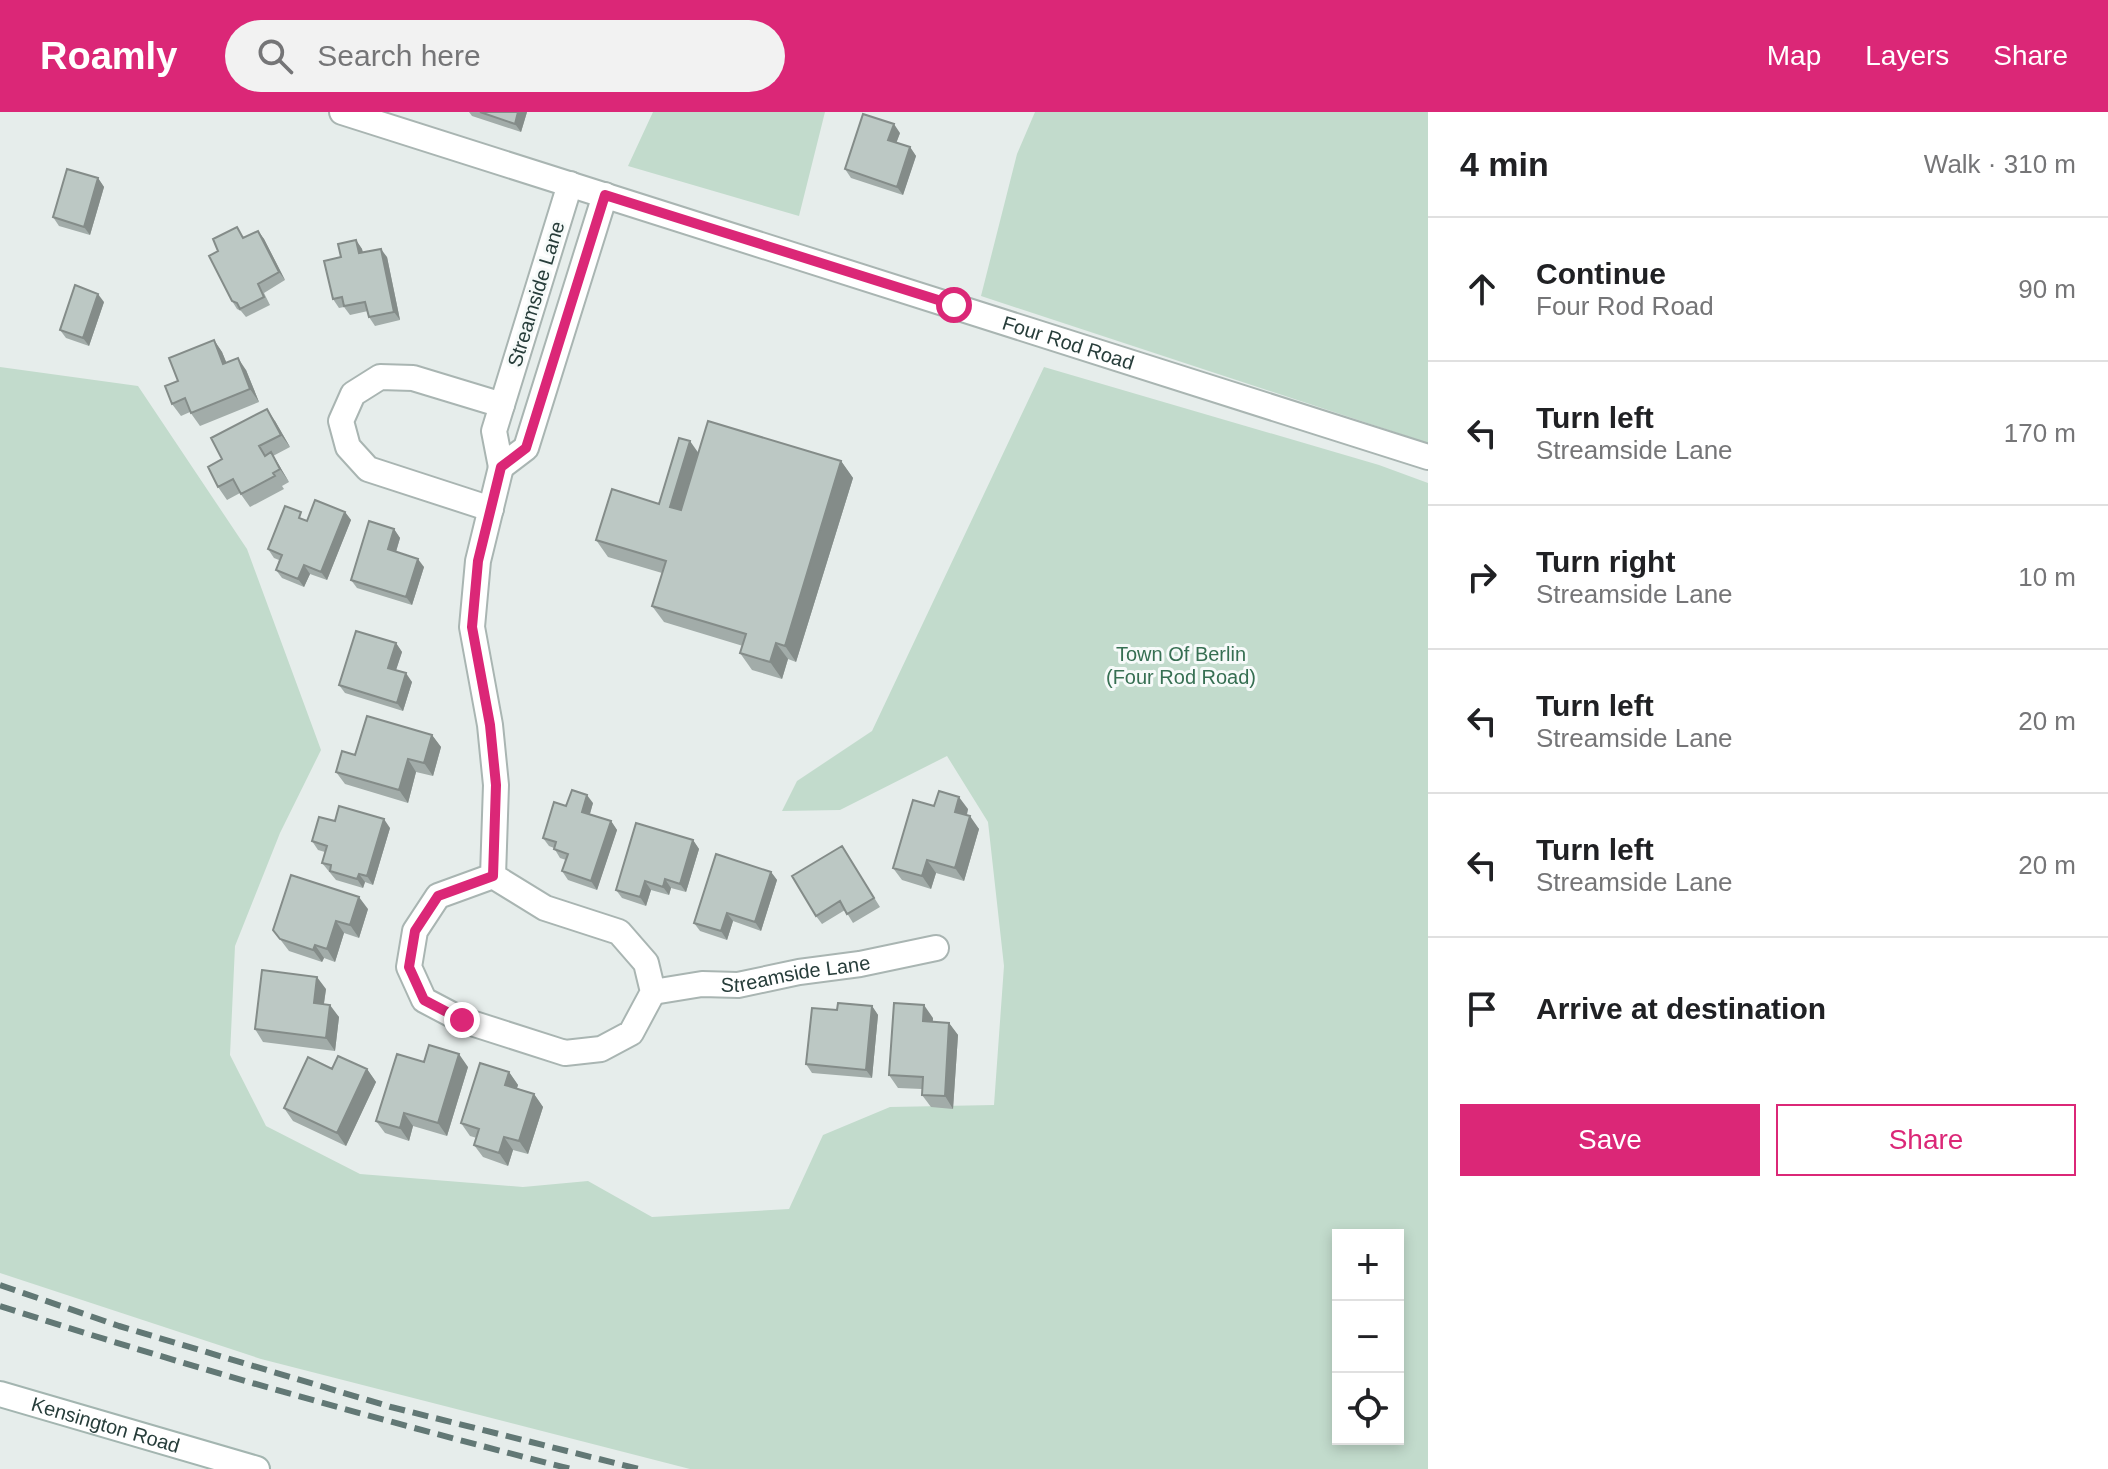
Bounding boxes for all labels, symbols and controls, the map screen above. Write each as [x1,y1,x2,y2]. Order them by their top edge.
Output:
search box [225,20,785,92]
icon: search [253,34,297,78]
text: Roamly [40,35,177,77]
text: Search here [317,39,481,72]
text: Map [1767,40,1821,71]
text: Layers [1865,40,1949,71]
text: Share [1993,40,2068,71]
text: 4 min [1460,145,1549,183]
text: Walk · 310 m [1924,149,2076,179]
street label: Streamside Lane [503,218,569,370]
text: Continue [1536,257,1666,290]
icon: ahead [1460,267,1504,311]
text: 90 m [2018,274,2076,304]
route start [936,287,972,323]
text: Four Rod Road [1536,291,1714,321]
street label: Four Rod Road [1000,312,1137,374]
text: Turn left [1536,401,1654,434]
icon: left [1460,411,1504,455]
text: 170 m [2004,418,2076,448]
text: Streamside Lane [1536,435,1733,465]
text: Turn right [1536,545,1675,578]
icon: right [1460,555,1504,599]
text: 10 m [2018,562,2076,592]
text: Streamside Lane [1536,579,1733,609]
park label: Town Of Berlin (Four Rod Road) [1106,643,1256,688]
text: Turn left [1536,689,1654,722]
icon: left [1460,699,1504,743]
text: 20 m [2018,706,2076,736]
text: Streamside Lane [1536,723,1733,753]
text: Turn left [1536,833,1654,866]
icon: left [1460,843,1504,887]
text: 20 m [2018,850,2076,880]
text: Streamside Lane [1536,867,1733,897]
street label: Streamside Lane [720,951,872,996]
icon: arrive [1460,987,1504,1031]
text: Arrive at destination [1536,992,1826,1025]
route end [444,1002,480,1038]
button: Save [1460,1104,1760,1176]
button: Share [1776,1104,2076,1176]
map controls [1332,1229,1404,1445]
button: + [1332,1229,1404,1301]
button: − [1332,1301,1404,1373]
button: locate [1332,1373,1404,1445]
street label: Kensington Road [29,1393,182,1457]

